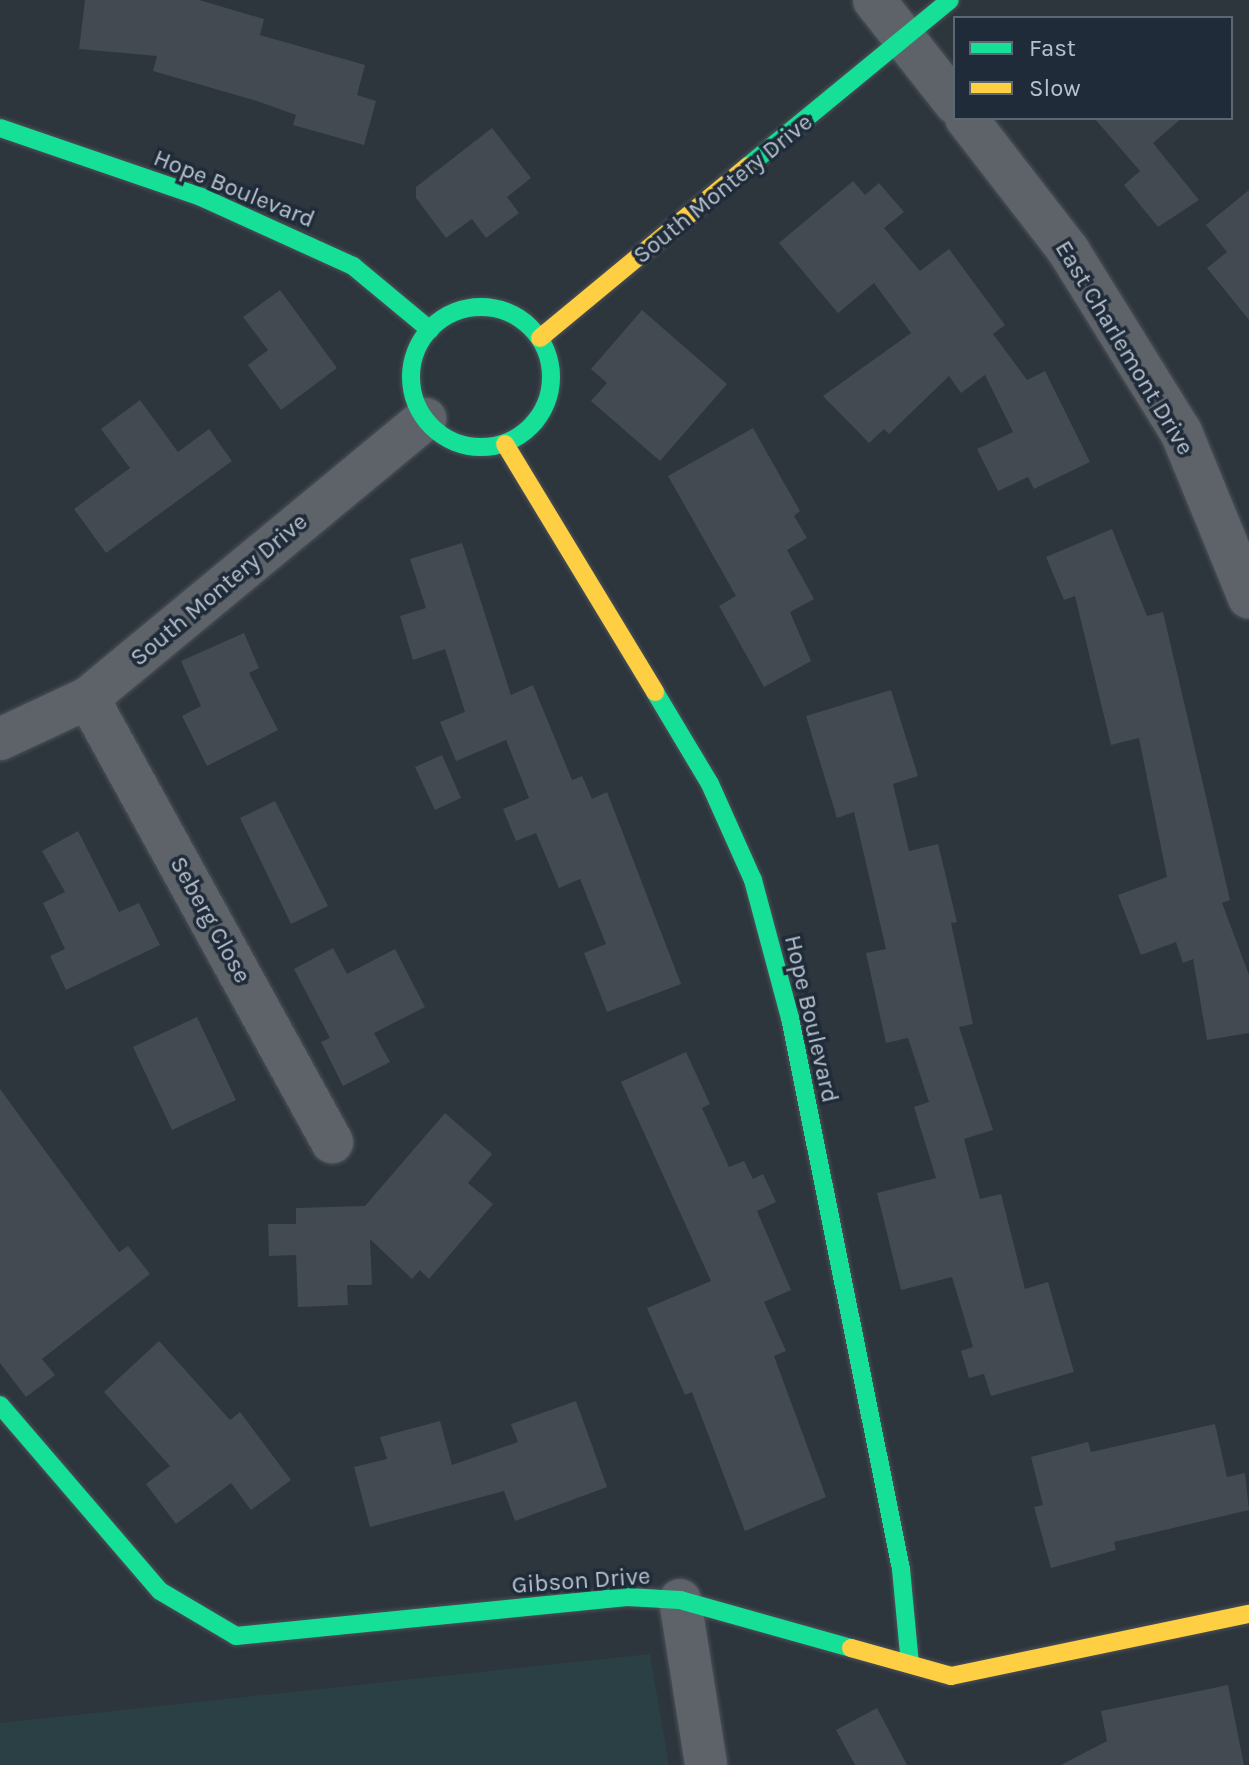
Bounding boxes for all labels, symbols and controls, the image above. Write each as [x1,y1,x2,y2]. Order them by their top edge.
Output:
legend [953,16,1233,120]
text: Fast [1029,34,1076,62]
text: Slow [1029,74,1081,102]
street label: South Montery Drive [628,108,818,270]
street label: Hope Boulevard [149,144,319,234]
street label: East Charlemont Drive [1049,236,1199,460]
street label: South Montery Drive [125,508,313,672]
street label: Seberg Close [163,852,257,988]
street label: Hope Boulevard [778,932,844,1106]
street label: Gibson Drive [511,1562,651,1600]

